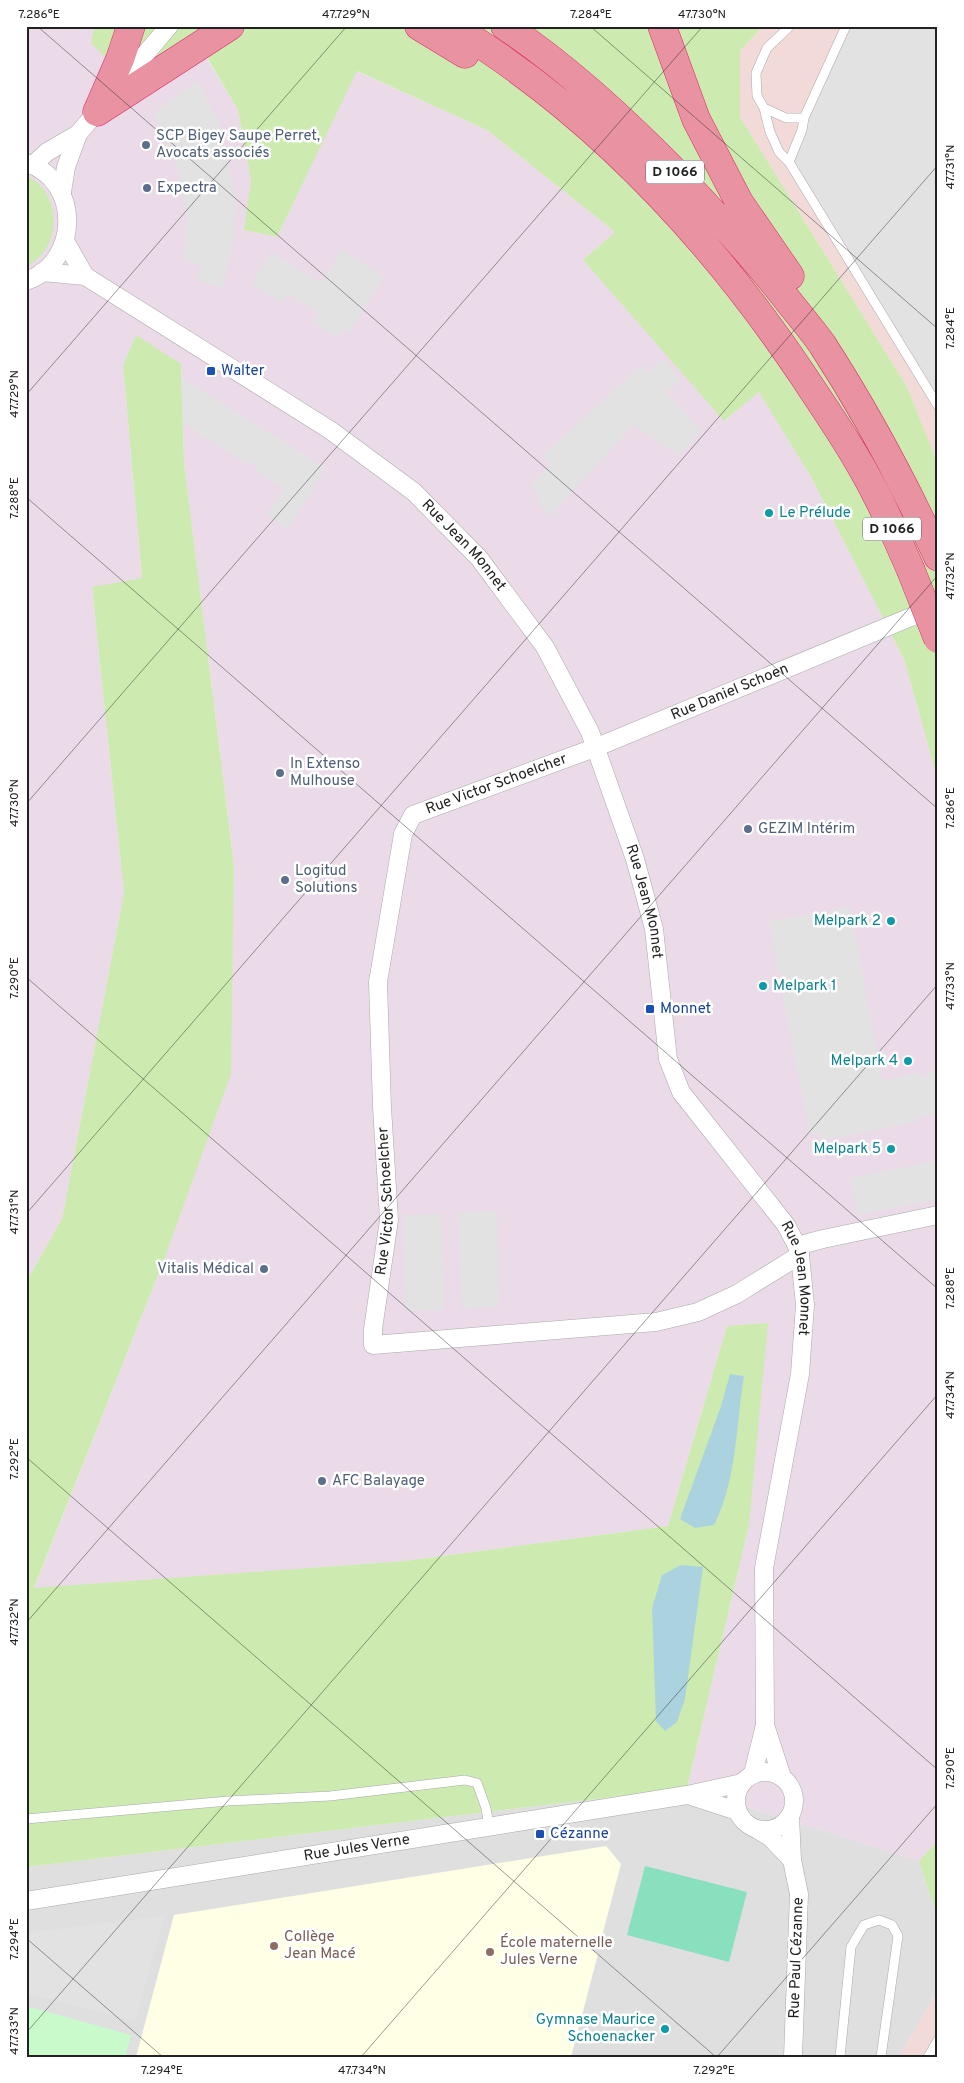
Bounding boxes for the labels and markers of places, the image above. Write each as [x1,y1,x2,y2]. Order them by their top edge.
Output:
place label: SCP Bigey Saupe Perret, Avocats associés [156,127,320,163]
marker: SCP Bigey Saupe Perret, Avocats associés [140,139,152,151]
place label: Expectra [157,179,217,198]
marker: Expectra [141,182,153,194]
place label: Walter [221,362,265,381]
marker: Walter [205,365,217,377]
place label: Le Prélude [779,504,851,523]
marker: Le Prélude [763,507,775,519]
place label: In Extenso Mulhouse [290,755,360,791]
marker: In Extenso Mulhouse [274,767,286,779]
place label: GEZIM Intérim [758,820,855,839]
marker: GEZIM Intérim [742,823,754,835]
place label: Logitud Solutions [295,862,357,898]
marker: Logitud Solutions [279,874,291,886]
place label: Melpark 2 [814,912,881,931]
marker: Melpark 2 [885,915,897,927]
place label: Melpark 1 [773,977,837,996]
marker: Melpark 1 [757,980,769,992]
place label: Monnet [660,1000,711,1019]
marker: Monnet [644,1003,656,1015]
place label: Melpark 4 [831,1052,898,1071]
marker: Melpark 4 [902,1055,914,1067]
place label: Melpark 5 [814,1140,881,1159]
marker: Melpark 5 [885,1143,897,1155]
place label: Vitalis Médical [157,1260,254,1279]
marker: Vitalis Médical [258,1263,270,1275]
place label: AFC Balayage [332,1472,425,1491]
marker: AFC Balayage [316,1475,328,1487]
place label: Cézanne [550,1825,609,1844]
marker: Cézanne [534,1828,546,1840]
place label: Collège Jean Macé [284,1928,356,1964]
place label: École maternelle Jules Verne [500,1933,613,1970]
marker: Collège Jean Macé [268,1940,280,1952]
marker: École maternelle Jules Verne [484,1946,496,1958]
place label: Gymnase Maurice Schoenacker [536,2011,655,2047]
marker: Gymnase Maurice Schoenacker [659,2023,671,2035]

